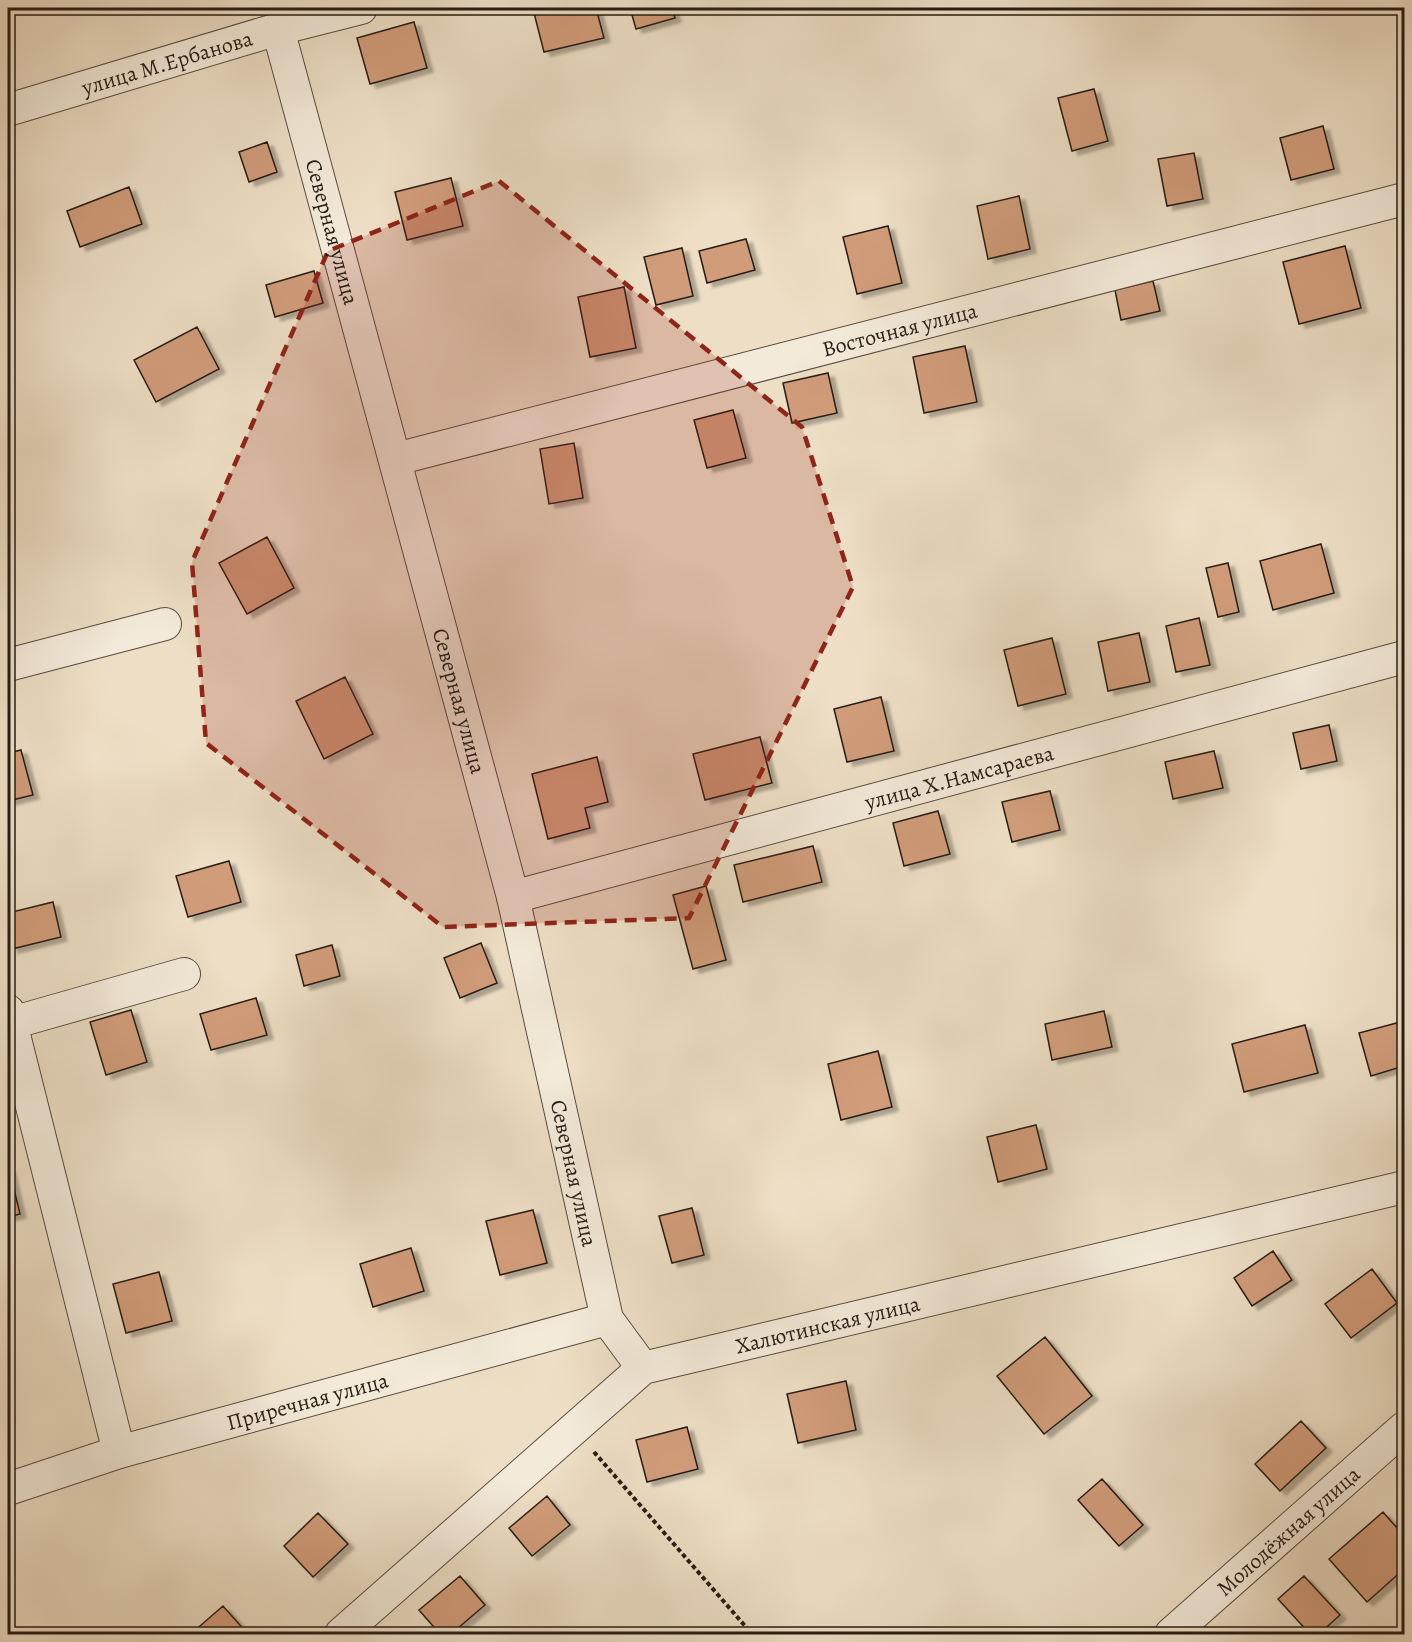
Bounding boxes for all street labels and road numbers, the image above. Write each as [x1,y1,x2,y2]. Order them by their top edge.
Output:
street label: улица М.Ербанова [77,23,257,103]
street label: Северная улица [298,156,366,309]
street label: Восточная улица [819,295,981,365]
street label: Северная улица [425,625,493,778]
street label: улица Х.Намсараева [861,738,1058,818]
street label: Северная улица [543,1097,605,1250]
street label: Халютинская улица [732,1288,924,1362]
street label: Приречная улица [223,1365,392,1438]
street label: Молодёжная улица [1210,1459,1367,1603]

